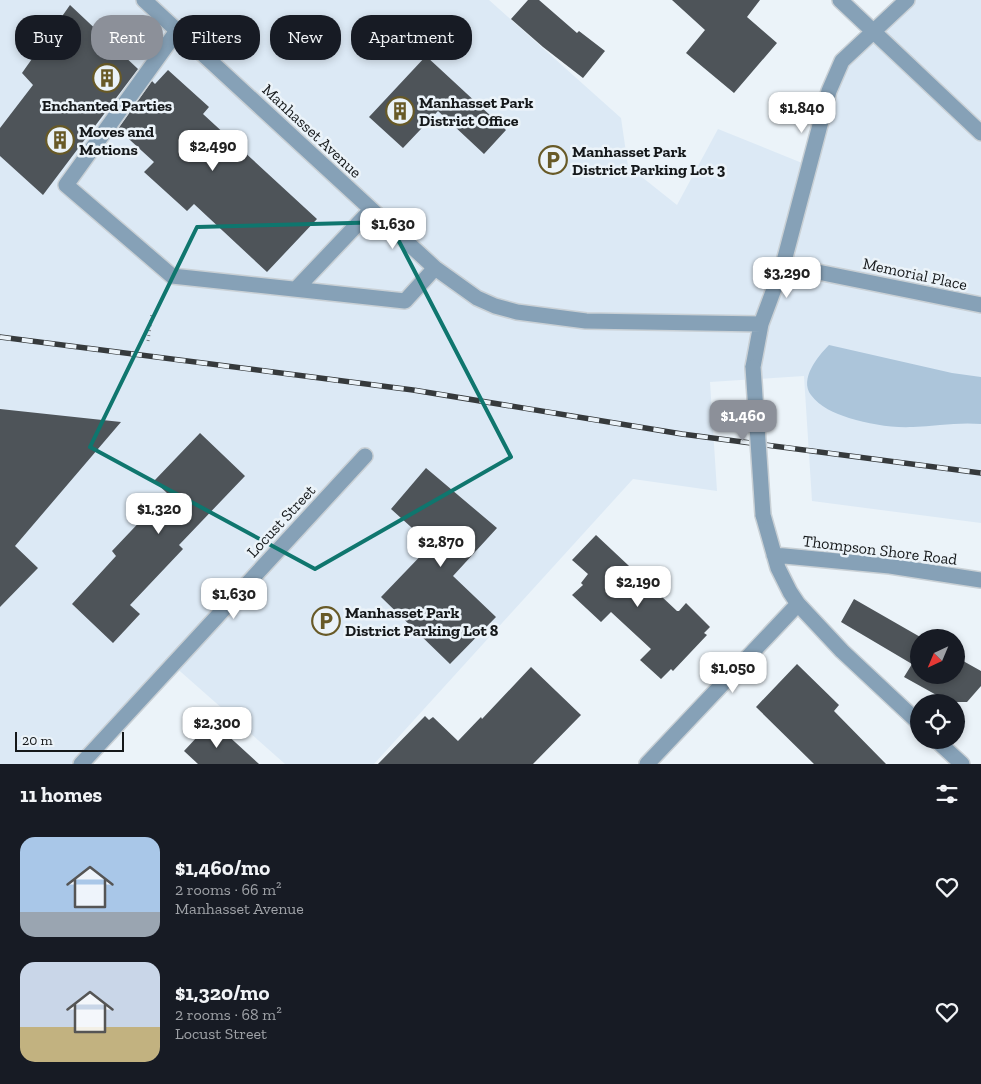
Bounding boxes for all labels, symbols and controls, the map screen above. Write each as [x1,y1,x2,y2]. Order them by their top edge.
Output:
chip: Buy [15,15,81,60]
chip: Rent [91,15,163,60]
chip: Filters [173,15,260,60]
chip: New [270,15,341,60]
chip: Apartment [351,15,472,60]
building icon: Enchanted Parties [92,63,122,93]
street label: Manhasset Avenue [258,80,366,182]
pin: $1,840 [761,92,843,134]
place label: Manhasset Park District Office [419,93,534,130]
place label: Enchanted Parties [42,96,172,115]
building icon: Manhasset Park District Office [385,96,415,126]
text: $1,840 [780,98,824,117]
place label: Moves and Motions [79,122,154,159]
building icon: Moves and Motions [45,125,75,155]
pin: $2,490 [172,130,254,172]
text: $2,490 [190,136,236,155]
place label: Manhasset Park District Parking Lot 3 [572,142,726,179]
parking icon: Manhasset Park District Parking Lot 3 [538,145,568,175]
pin: $1,630 [352,208,434,250]
text: $1,630 [371,214,415,233]
street label: Memorial Place [861,254,969,294]
pin: $3,290 [746,256,828,299]
text: $3,290 [764,263,810,282]
pin: $1,460 [702,400,784,442]
text: $1,460 [721,406,765,425]
street label: Locust Street [243,481,319,561]
pin: $1,320 [118,492,200,535]
text: $1,320 [137,499,181,518]
pin: $2,870 [400,526,482,568]
street label: Thompson Shore Road [802,531,959,569]
text: $2,870 [418,532,464,551]
pin: $2,190 [597,566,679,608]
text: $2,190 [616,572,660,591]
pin: $1,630 [193,578,275,620]
text: $1,630 [212,584,256,603]
place label: Manhasset Park District Parking Lot 8 [345,603,499,640]
parking icon: Manhasset Park District Parking Lot 8 [311,606,341,636]
north arrow [910,629,965,684]
map controls [910,629,965,749]
pin: $1,050 [692,652,774,694]
text: $1,050 [711,658,755,677]
button: locate [910,694,965,749]
pin: $2,300 [176,706,258,749]
text: $2,300 [194,713,240,732]
scale bar [15,729,124,752]
text: 20 m [22,732,53,749]
icon: filters [933,780,961,808]
text: 11 homes [20,782,102,807]
text: $1,460/mo [175,855,270,880]
icon: home [60,857,120,917]
icon: heart [933,873,961,901]
text: 2 rooms · 66 m² [175,880,282,899]
text: Manhasset Avenue [175,899,304,918]
text: $1,320/mo [175,980,270,1005]
icon: home [60,982,120,1042]
icon: heart [933,998,961,1026]
text: 2 rooms · 68 m² [175,1005,282,1024]
text: Locust Street [175,1024,267,1043]

